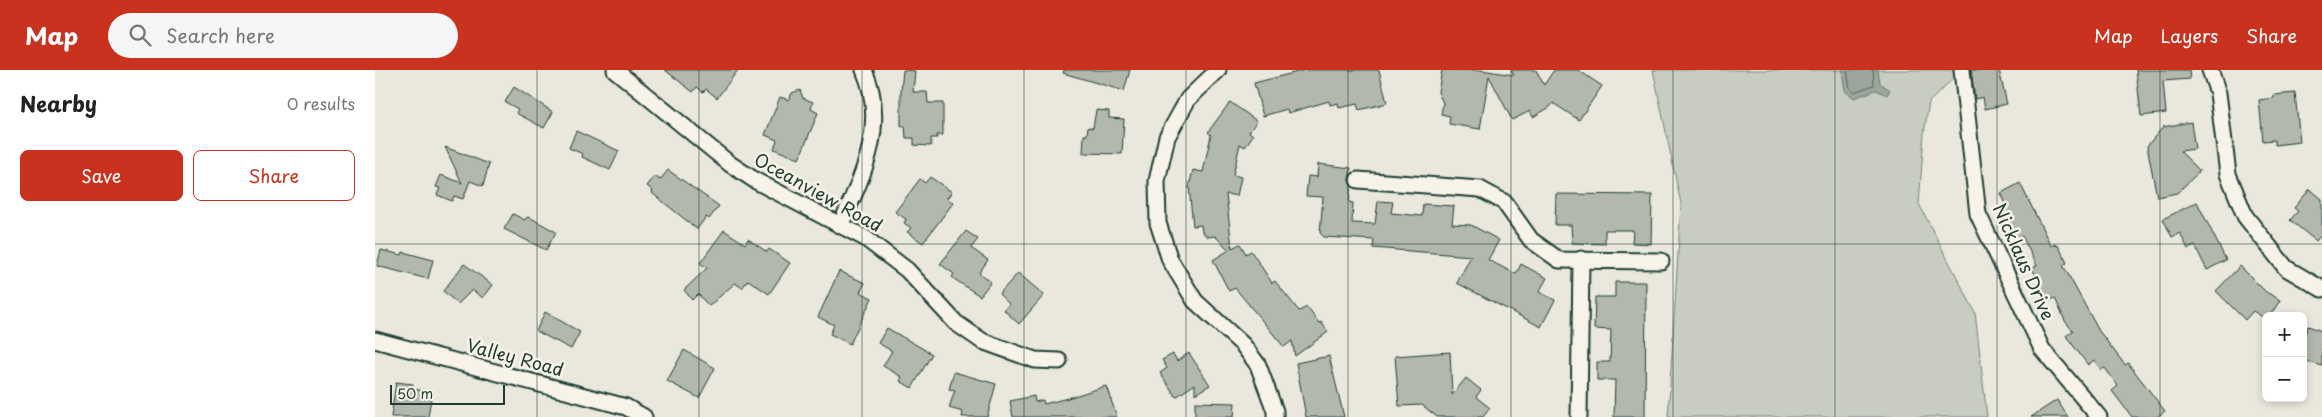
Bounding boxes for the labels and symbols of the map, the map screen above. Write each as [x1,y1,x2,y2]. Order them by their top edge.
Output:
street label: Oceanview Road [750,145,888,238]
street label: Nicklaus Drive [1987,199,2062,324]
street label: Valley Road [464,331,567,382]
scale bar [390,382,505,405]

